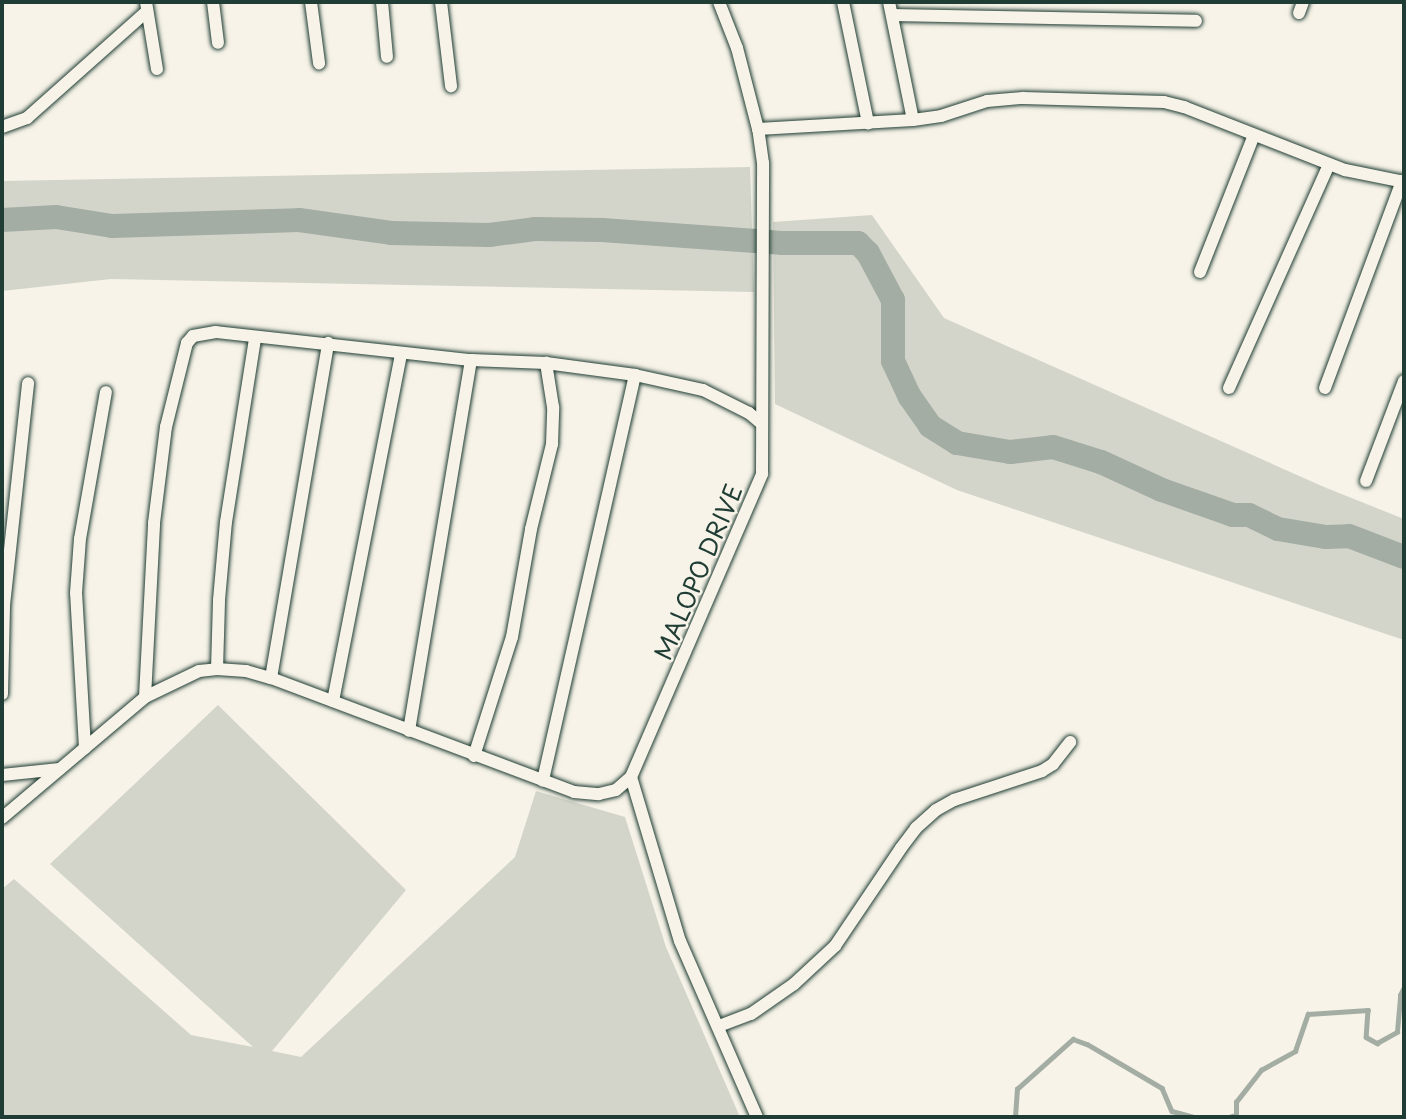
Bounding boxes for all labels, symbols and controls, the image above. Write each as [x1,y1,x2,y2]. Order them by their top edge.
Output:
street label: MALOPO DRIVE [648,480,748,664]

